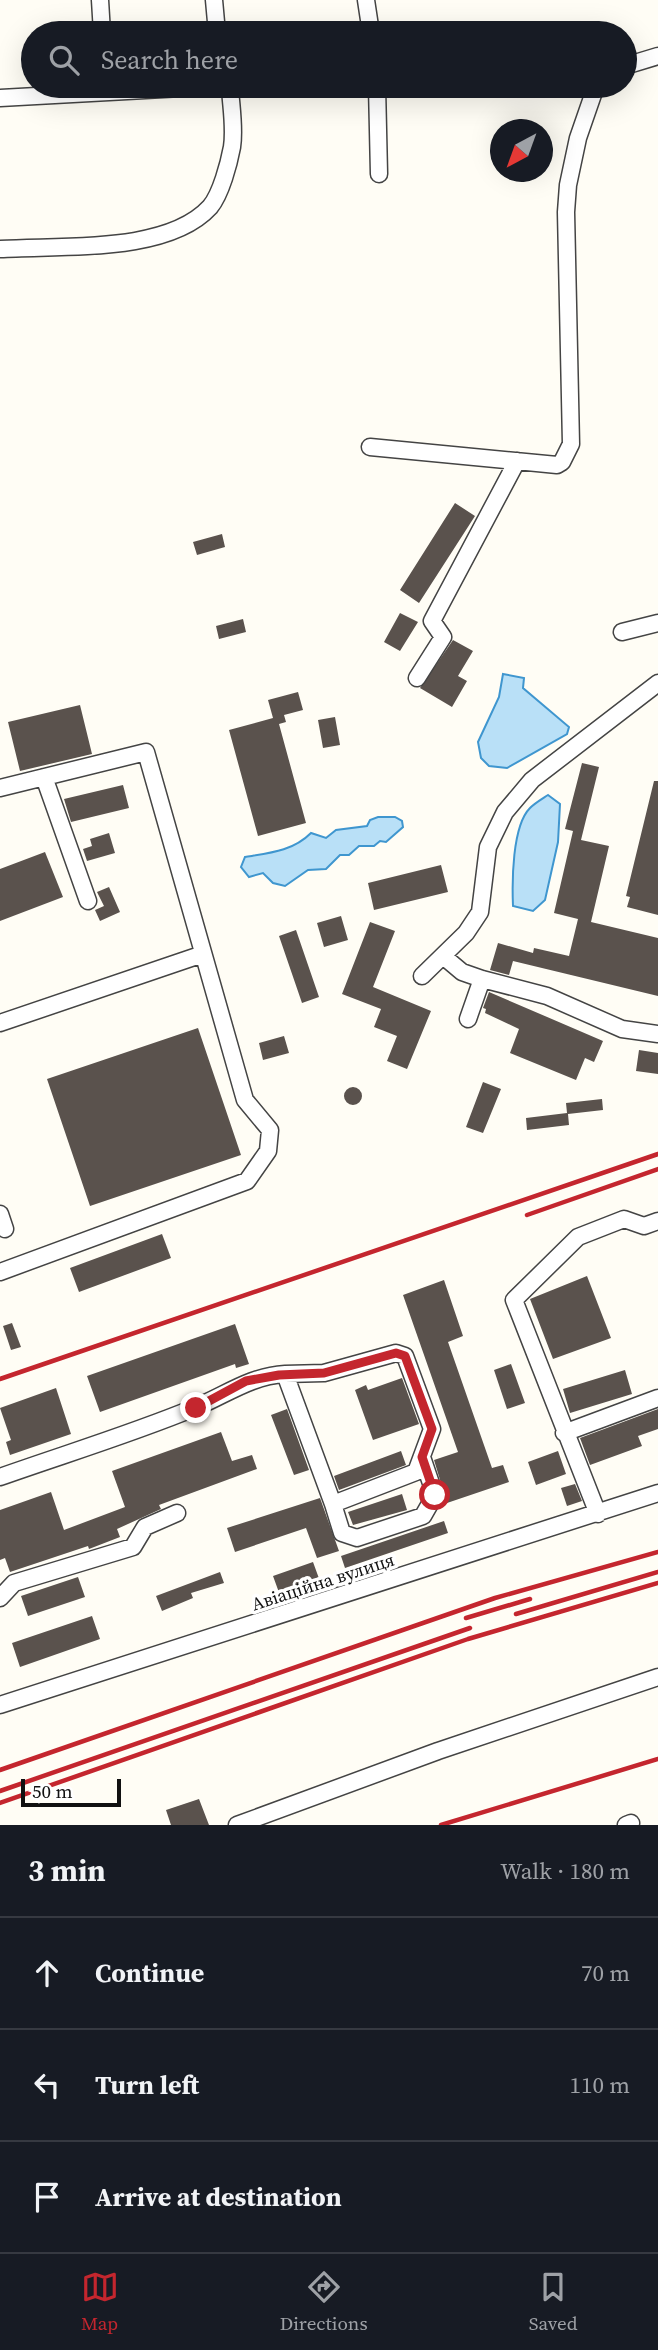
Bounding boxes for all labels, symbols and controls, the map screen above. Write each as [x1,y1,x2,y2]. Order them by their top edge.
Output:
search box [21,21,637,98]
icon: search [45,41,83,79]
text: Search here [101,42,238,78]
north arrow [490,119,553,182]
route end [180,1392,211,1423]
route start [419,1479,450,1510]
street label: Авіаційна вулиця [248,1547,398,1616]
scale bar [21,1776,121,1808]
text: 50 m [32,1778,73,1804]
text: 3 min [28,1850,106,1891]
text: Walk · 180 m [500,1855,630,1887]
icon: ahead [28,1954,66,1992]
text: Continue [95,1955,204,1991]
text: 70 m [581,1957,630,1989]
icon: left [28,2066,66,2104]
text: Turn left [95,2067,199,2103]
text: 110 m [569,2069,630,2101]
icon: arrive [28,2178,66,2216]
text: Arrive at destination [95,2179,342,2215]
tab: Map [81,2268,119,2336]
tab: Directions [280,2268,368,2336]
tab: Saved [529,2268,577,2336]

